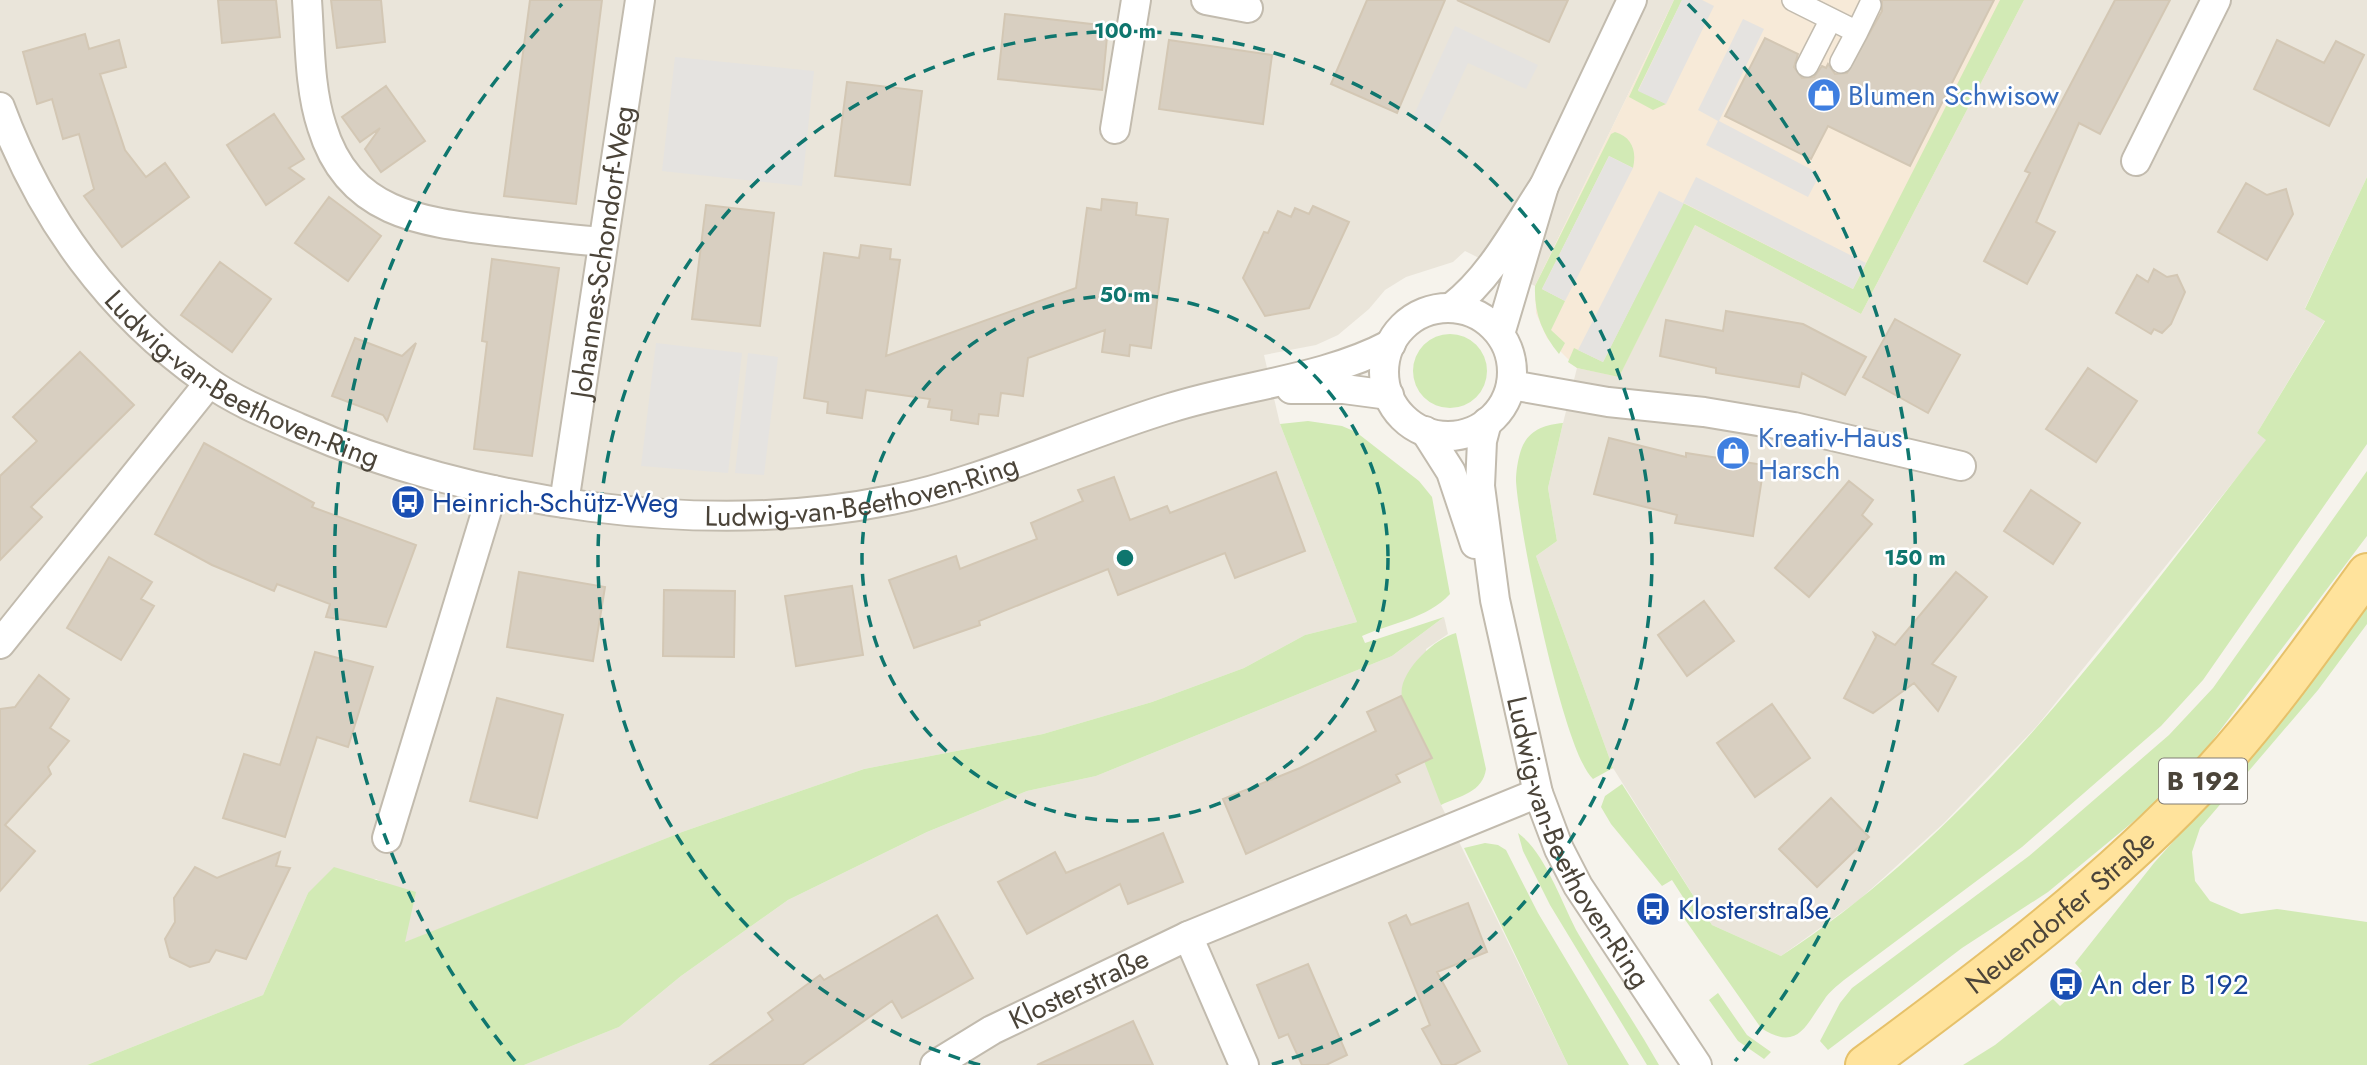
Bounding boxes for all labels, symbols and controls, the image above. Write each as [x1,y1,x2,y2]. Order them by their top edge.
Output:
text: 100 m [1094,16,1156,46]
place label: Blumen Schwisow [1848,75,2059,116]
shop icon: Blumen Schwisow [1805,76,1843,114]
street label: Johannes-Schondorf-Weg [559,103,644,405]
text: 50 m [1100,280,1150,310]
street label: Ludwig-van-Beethoven-Ring [95,281,385,478]
place label: Kreativ-Haus Harsch [1758,417,1903,490]
shop icon: Kreativ-Haus Harsch [1714,434,1752,472]
street label: Ludwig-van-Beethoven-Ring [704,444,1024,536]
place label: Heinrich-Schütz-Weg [432,482,679,523]
bus stop icon: Heinrich-Schütz-Weg [389,483,427,521]
text: 150 m [1884,543,1946,573]
centre of rings [1113,546,1137,570]
street label: Ludwig-van-Beethoven-Ring [1497,692,1661,996]
road number: B 192 [2159,758,2247,804]
street label: Neuendorfer Straße [1956,820,2164,1004]
place label: Klosterstraße [1678,889,1829,930]
bus stop icon: Klosterstraße [1634,890,1672,928]
street label: Klosterstraße [1002,937,1156,1040]
place label: An der B 192 [2090,964,2249,1005]
bus stop icon: An der B 192 [2047,965,2085,1003]

